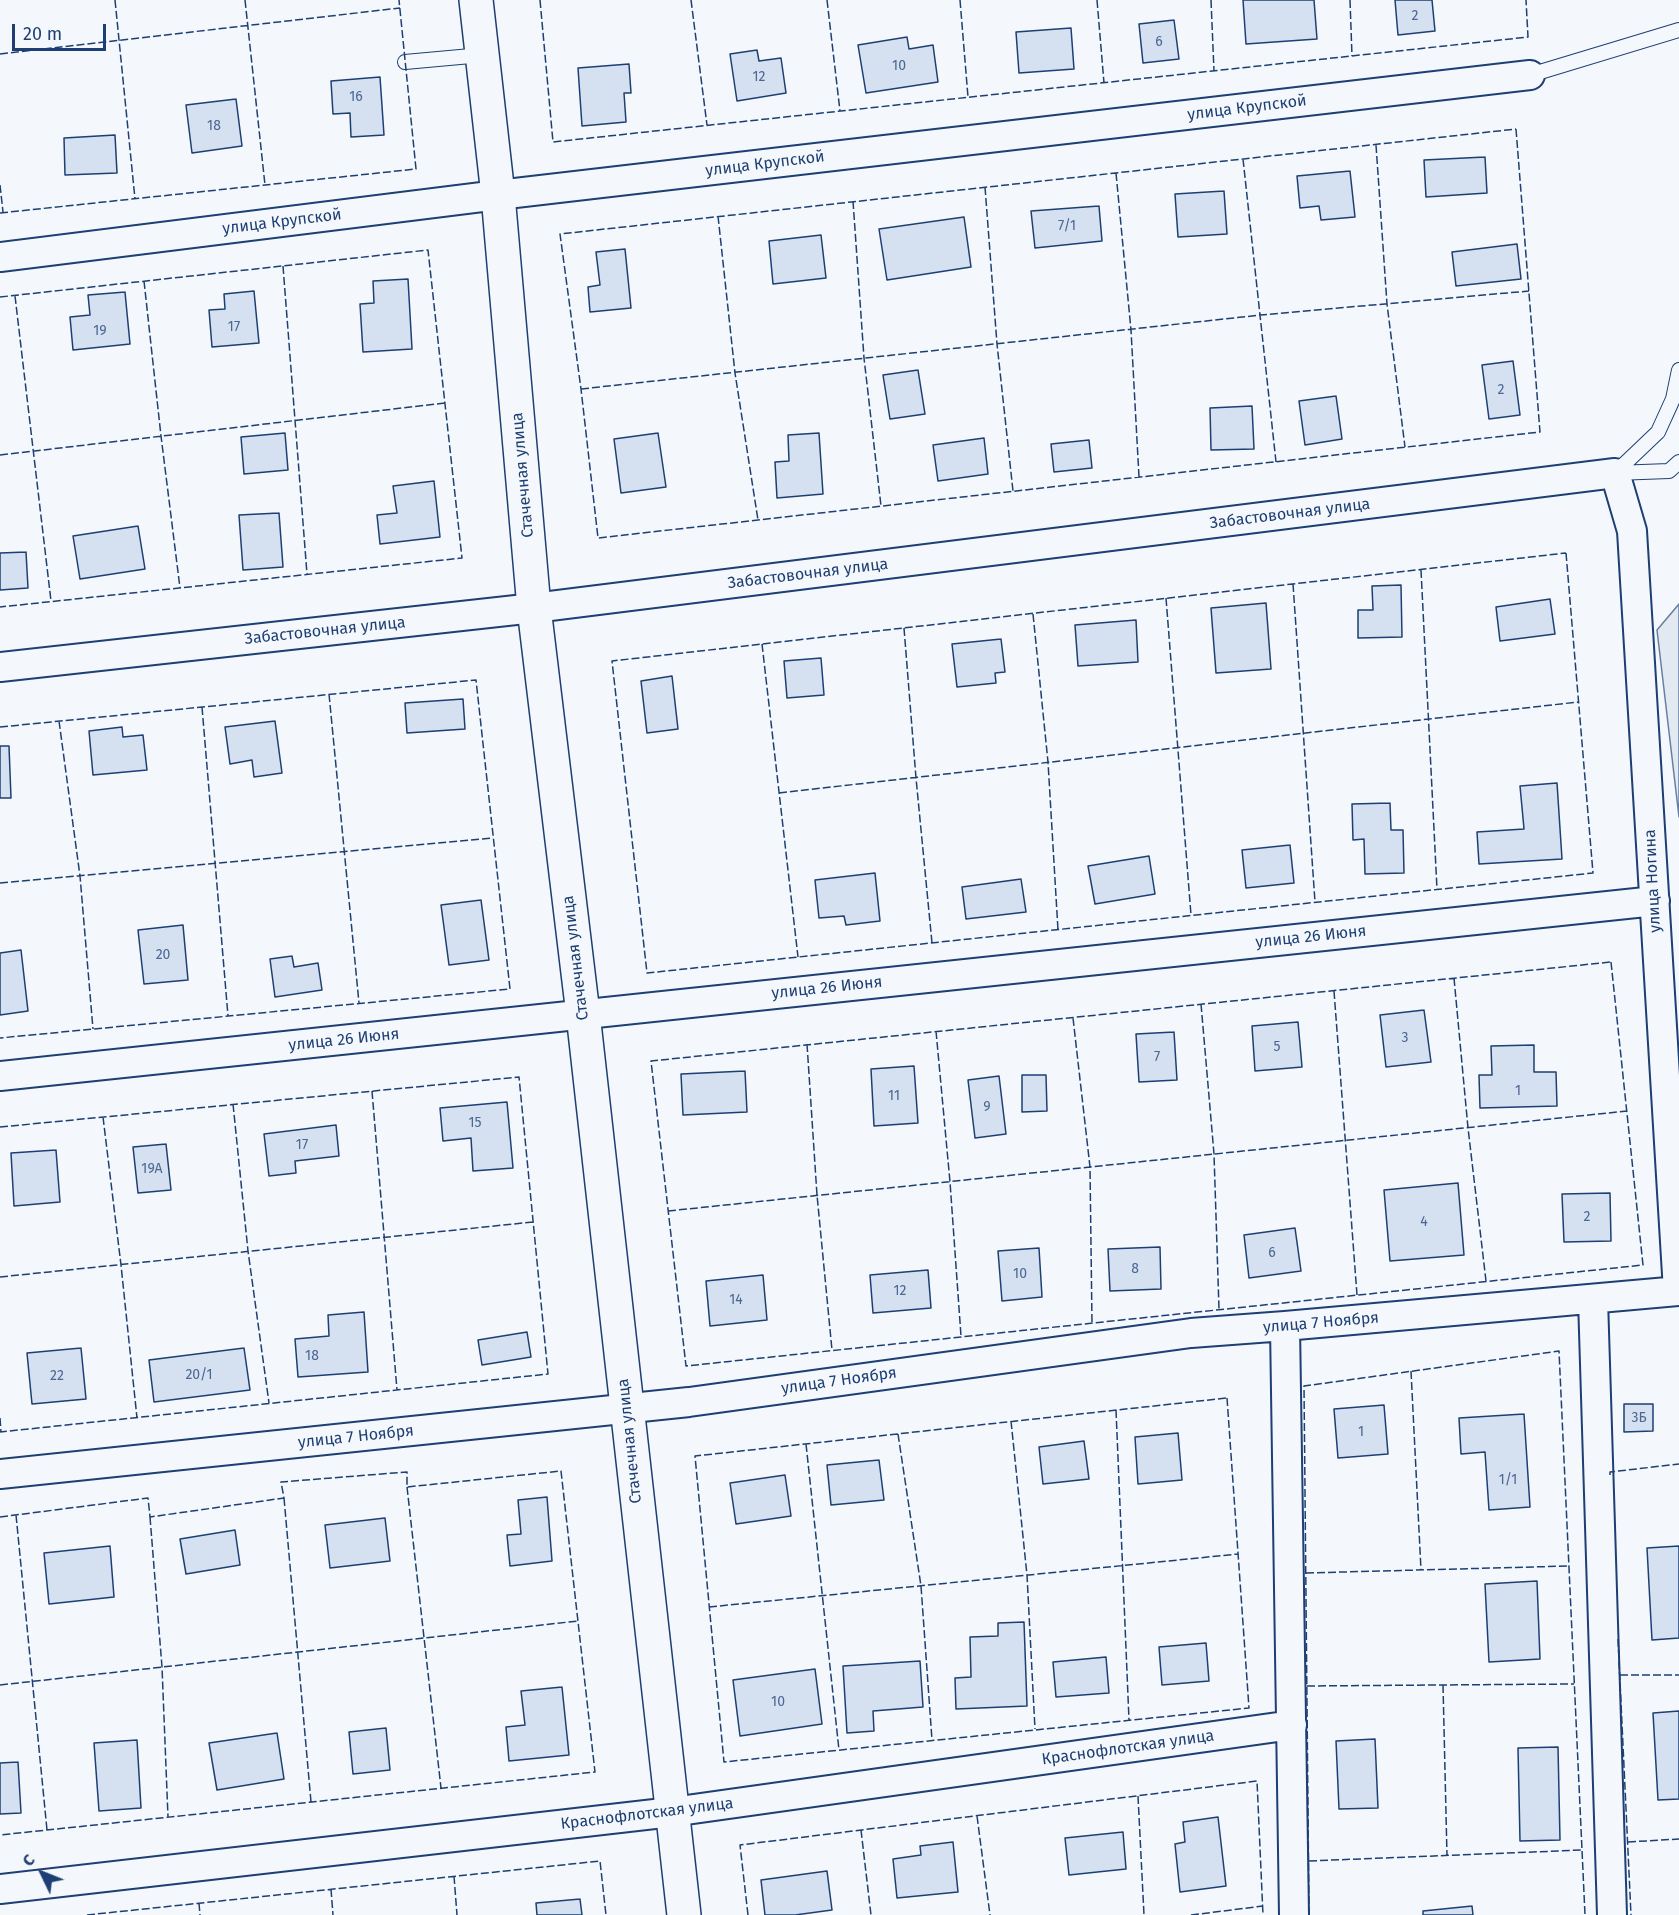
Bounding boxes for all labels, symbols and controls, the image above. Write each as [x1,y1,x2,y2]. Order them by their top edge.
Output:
house number: 2 [1412,8,1418,24]
scale bar [15,12,110,50]
text: 20 m [23,23,62,45]
house number: 6 [1155,34,1163,50]
house number: 10 [892,58,906,74]
house number: 12 [753,69,765,85]
house number: 16 [349,89,363,105]
street label: улица Крупской [1186,91,1308,125]
house number: 18 [207,118,221,134]
street label: улица Крупской [704,147,826,181]
street label: улица Крупской [221,205,343,239]
house number: 7/1 [1058,218,1076,234]
house number: 17 [228,319,240,335]
house number: 19 [93,323,107,339]
house number: 2 [1498,382,1504,398]
street label: Стачечная улица [508,412,538,538]
street label: Забастовочная улица [1209,495,1371,533]
street label: Забастовочная улица [727,555,889,593]
street label: Забастовочная улица [244,613,406,649]
street label: улица Ногина [1641,829,1665,933]
street label: Стачечная улица [559,894,593,1022]
street label: улица 26 Июня [1255,922,1367,952]
house number: 20 [156,947,170,963]
street label: улица 26 Июня [771,973,883,1003]
street label: улица 26 Июня [288,1025,400,1055]
house number: 3 [1402,1030,1408,1046]
house number: 5 [1273,1039,1281,1055]
house number: 7 [1154,1049,1160,1065]
house number: 1 [1515,1083,1521,1099]
house number: 11 [888,1088,900,1104]
house number: 9 [983,1099,991,1115]
house number: 15 [468,1115,482,1131]
house number: 17 [296,1137,308,1153]
house number: 19А [141,1161,163,1177]
house number: 2 [1584,1209,1590,1225]
house number: 4 [1420,1214,1428,1230]
house number: 6 [1268,1245,1276,1261]
house number: 8 [1131,1261,1139,1277]
house number: 10 [1013,1266,1027,1282]
house number: 12 [894,1283,906,1299]
house number: 14 [729,1292,743,1308]
street label: улица 7 Ноября [1262,1308,1380,1338]
house number: 18 [305,1348,319,1364]
street label: улица 7 Ноября [780,1363,898,1399]
house number: 20/1 [185,1367,213,1383]
house number: 22 [50,1368,64,1384]
street label: Стачечная улица [614,1378,646,1504]
house number: 3Б [1631,1410,1647,1426]
street label: улица 7 Ноября [297,1421,415,1453]
house number: 1 [1358,1424,1364,1440]
house number: 1/1 [1499,1472,1517,1488]
house number: 10 [771,1694,785,1710]
street label: Краснофлотская улица [1041,1726,1215,1770]
street label: Краснофлотская улица [560,1794,734,1834]
north arrow [12,1843,72,1903]
text: С [18,1851,39,1870]

